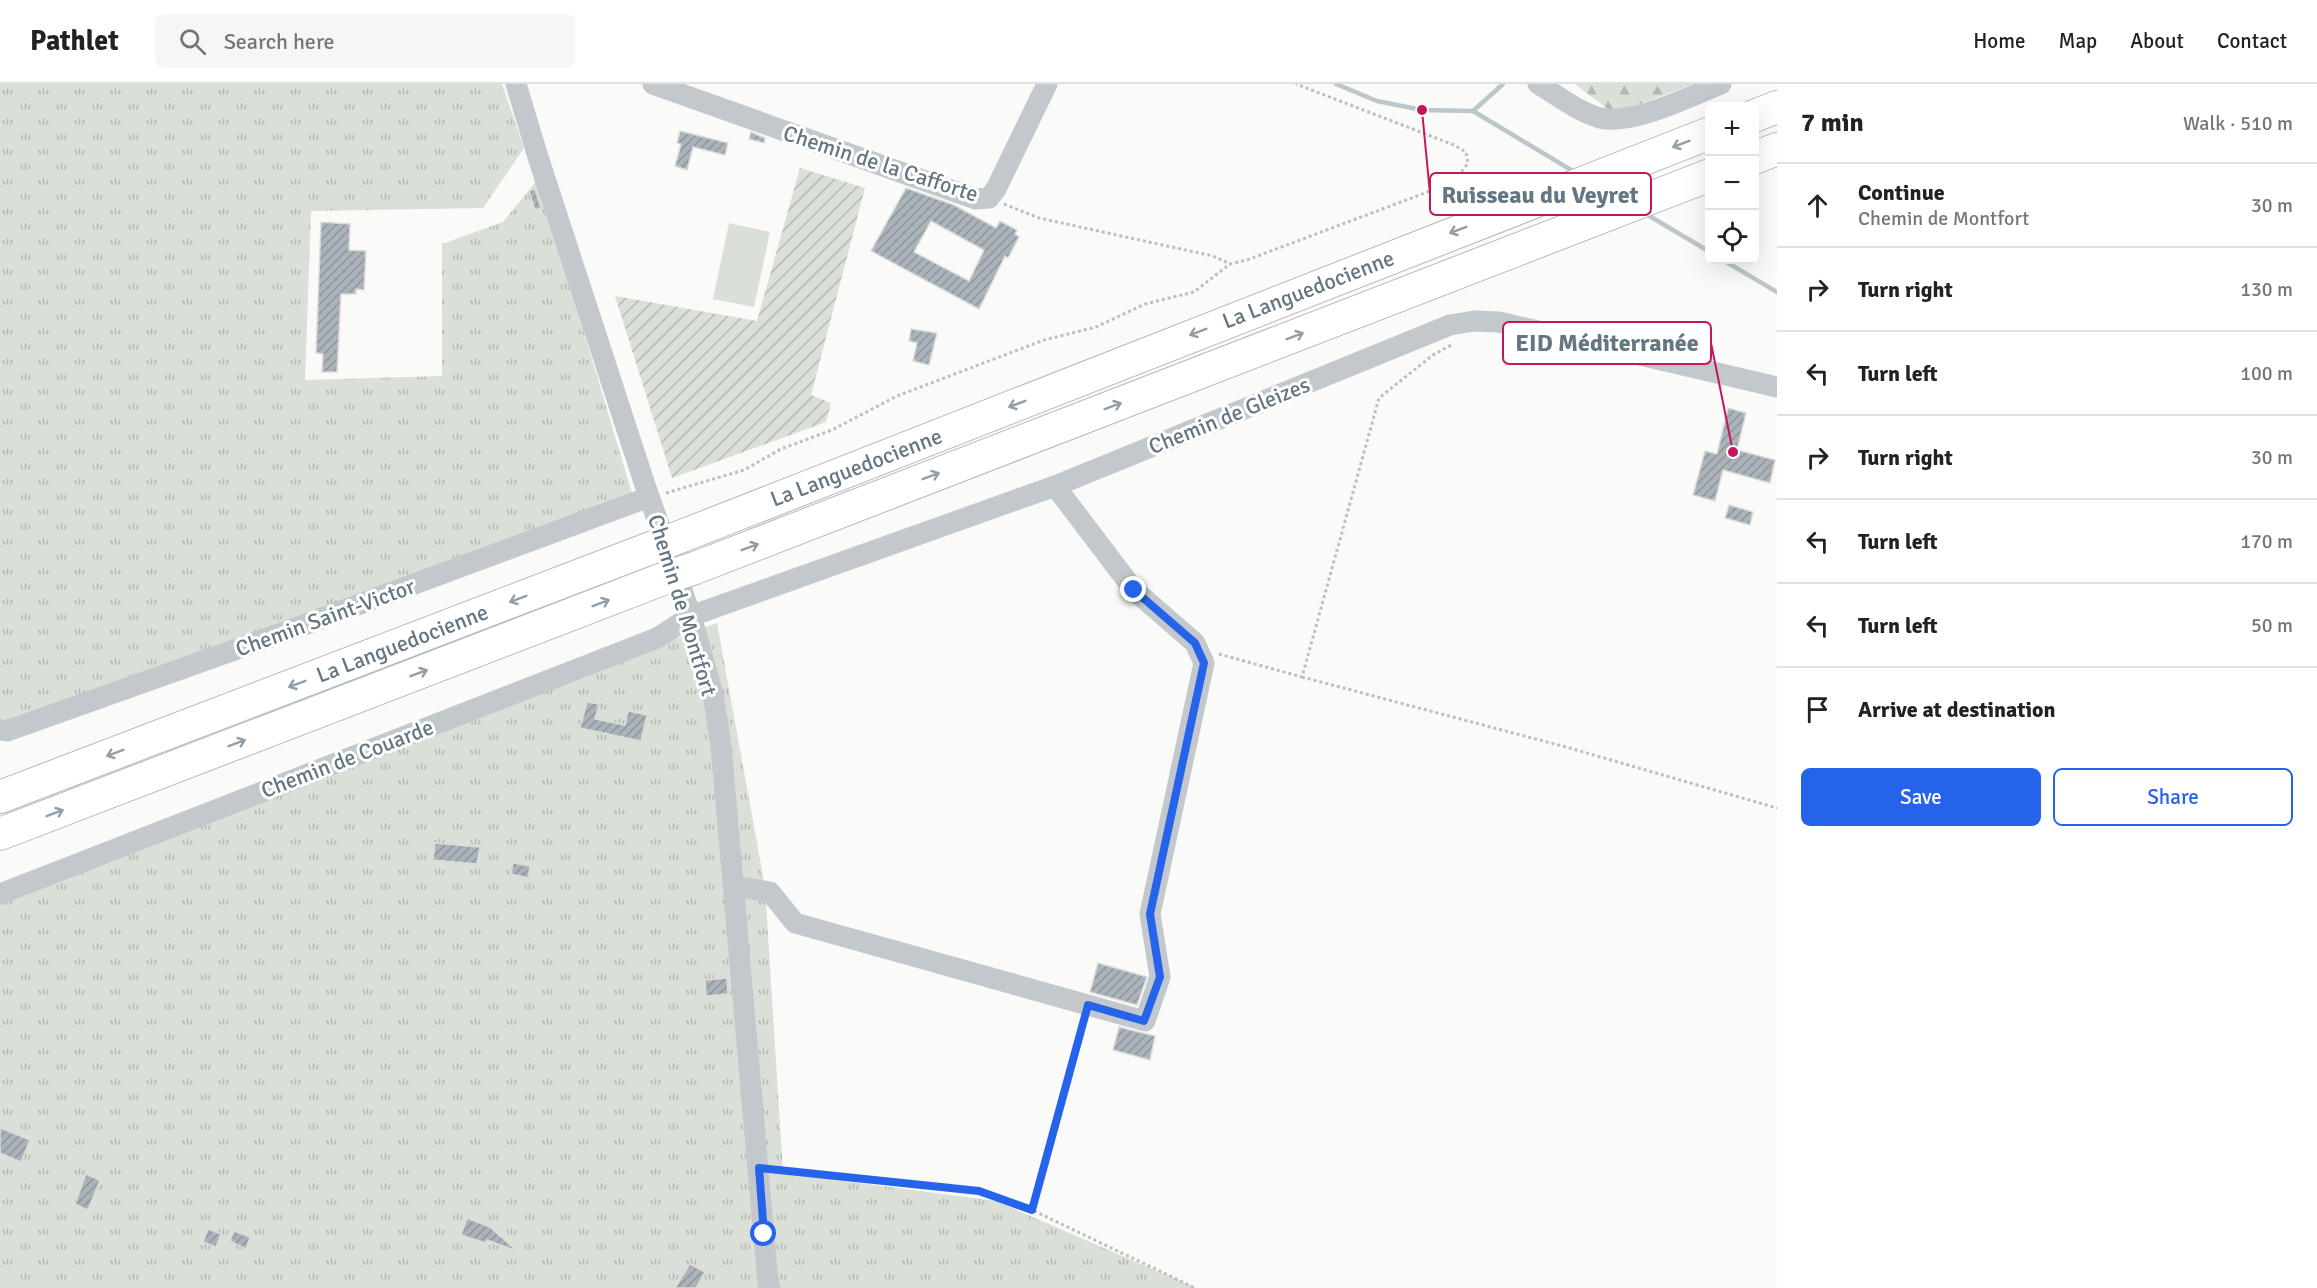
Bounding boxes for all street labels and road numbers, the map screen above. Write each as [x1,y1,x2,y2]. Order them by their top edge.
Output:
street label: Chemin de la Cafforte [780,119,982,208]
street label: La Languedocienne [1218,244,1398,335]
street label: Chemin de Gleizes [1145,371,1314,460]
street label: La Languedocienne [766,422,946,513]
street label: Chemin de Montfort [642,511,723,699]
street label: Chemin Saint-Victor [232,573,418,662]
street label: La Languedocienne [312,598,492,689]
street label: Chemin de Couarde [257,713,437,804]

